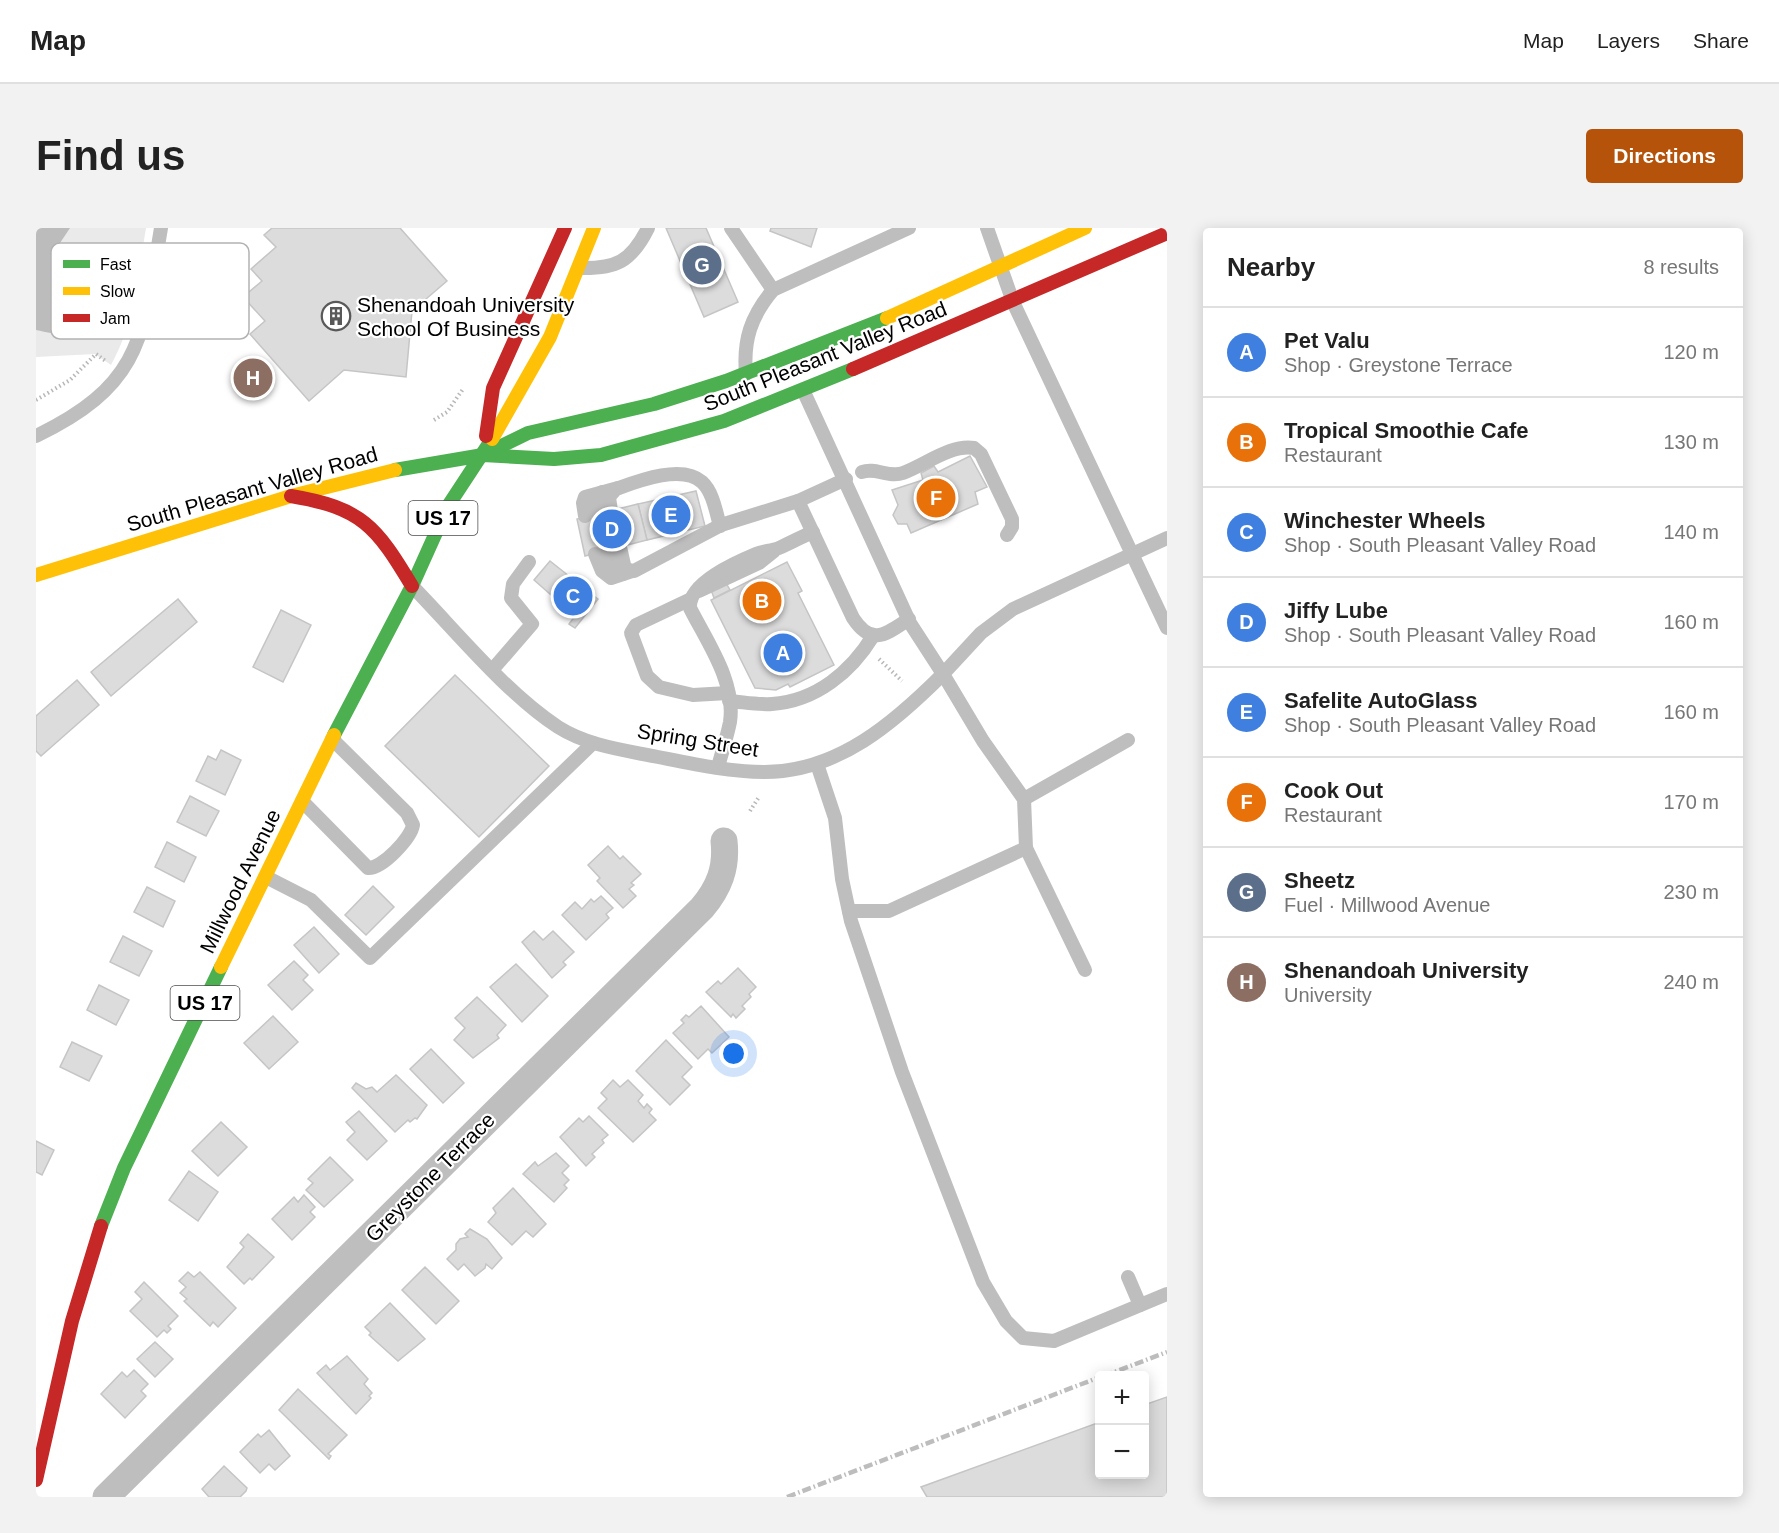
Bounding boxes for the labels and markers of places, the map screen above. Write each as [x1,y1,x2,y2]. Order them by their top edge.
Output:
pin: G [682,243,722,288]
place label: Shenandoah University School Of Business [357,293,575,340]
building icon: Shenandoah University School Of Business [320,300,352,332]
pin: H [234,356,272,400]
pin: F [916,476,956,520]
pin: E [652,492,690,538]
pin: D [592,506,632,552]
pin: C [554,574,592,619]
pin: B [742,578,782,623]
pin: A [764,630,802,676]

